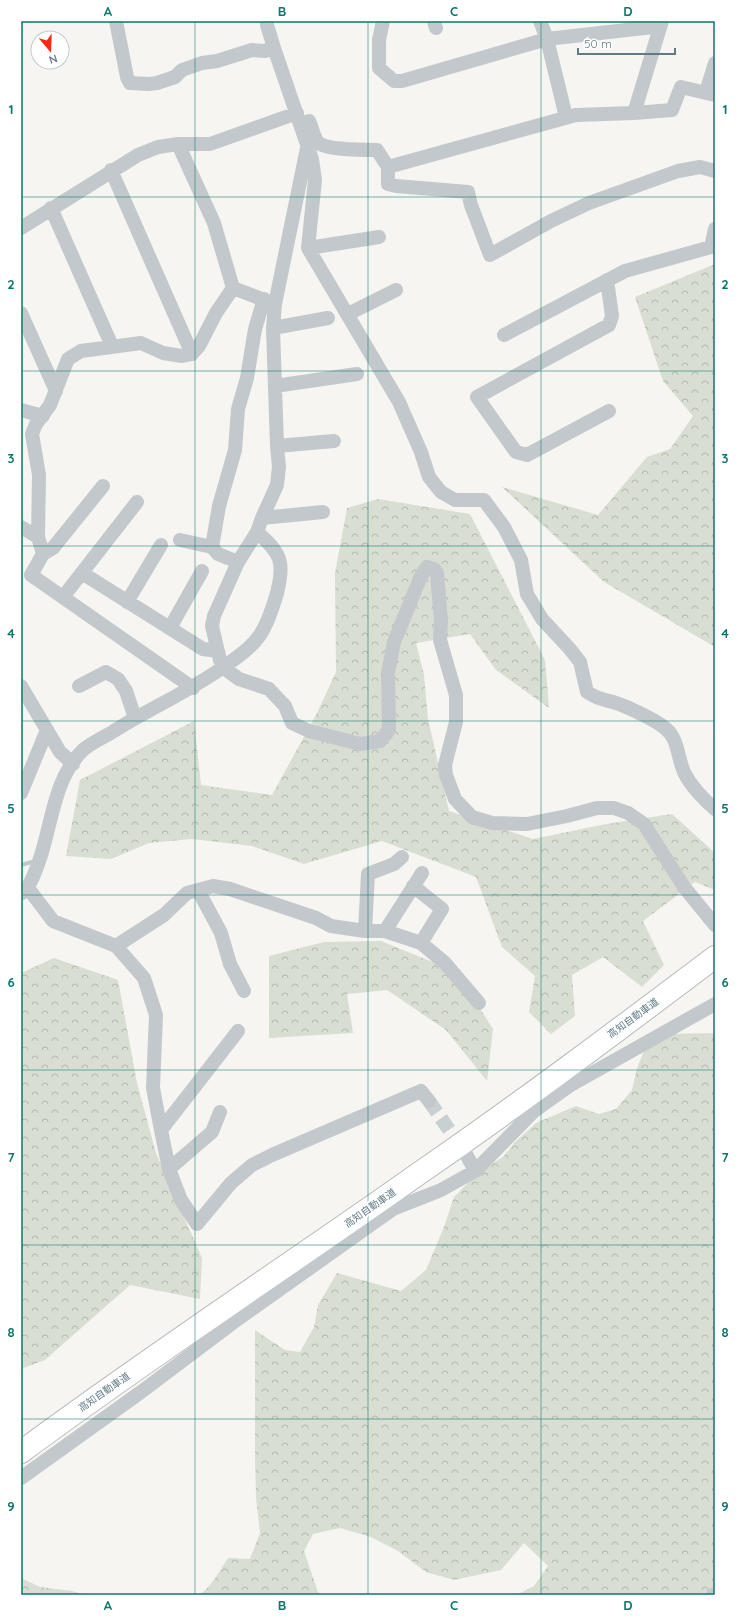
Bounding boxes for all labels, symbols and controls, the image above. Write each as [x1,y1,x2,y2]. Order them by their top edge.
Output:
text: A [104,3,113,19]
text: B [278,3,286,19]
text: C [450,3,458,19]
text: D [623,3,633,19]
north arrow [30,30,70,70]
scale bar [578,30,675,56]
text: 50 m [584,36,612,51]
text: N [47,52,59,67]
text: 1 [8,101,14,117]
text: 1 [722,101,728,117]
text: 2 [7,276,15,292]
text: 2 [721,276,729,292]
text: 3 [8,450,15,466]
text: 3 [722,450,729,466]
text: 4 [7,625,15,641]
text: 4 [721,625,729,641]
text: 5 [7,800,15,816]
text: 5 [721,800,729,816]
text: 6 [7,974,15,990]
text: 6 [721,974,729,990]
street label: 高知自動車道 [605,995,661,1041]
text: 7 [7,1149,15,1165]
text: 7 [721,1149,729,1165]
street label: 高知自動車道 [342,1185,398,1231]
text: 8 [7,1324,15,1340]
text: 8 [721,1324,729,1340]
street label: 高知自動車道 [76,1369,132,1415]
text: 9 [7,1498,15,1514]
text: 9 [721,1498,729,1514]
text: A [104,1597,113,1613]
text: B [278,1597,286,1613]
text: C [450,1597,458,1613]
text: D [623,1597,633,1613]

